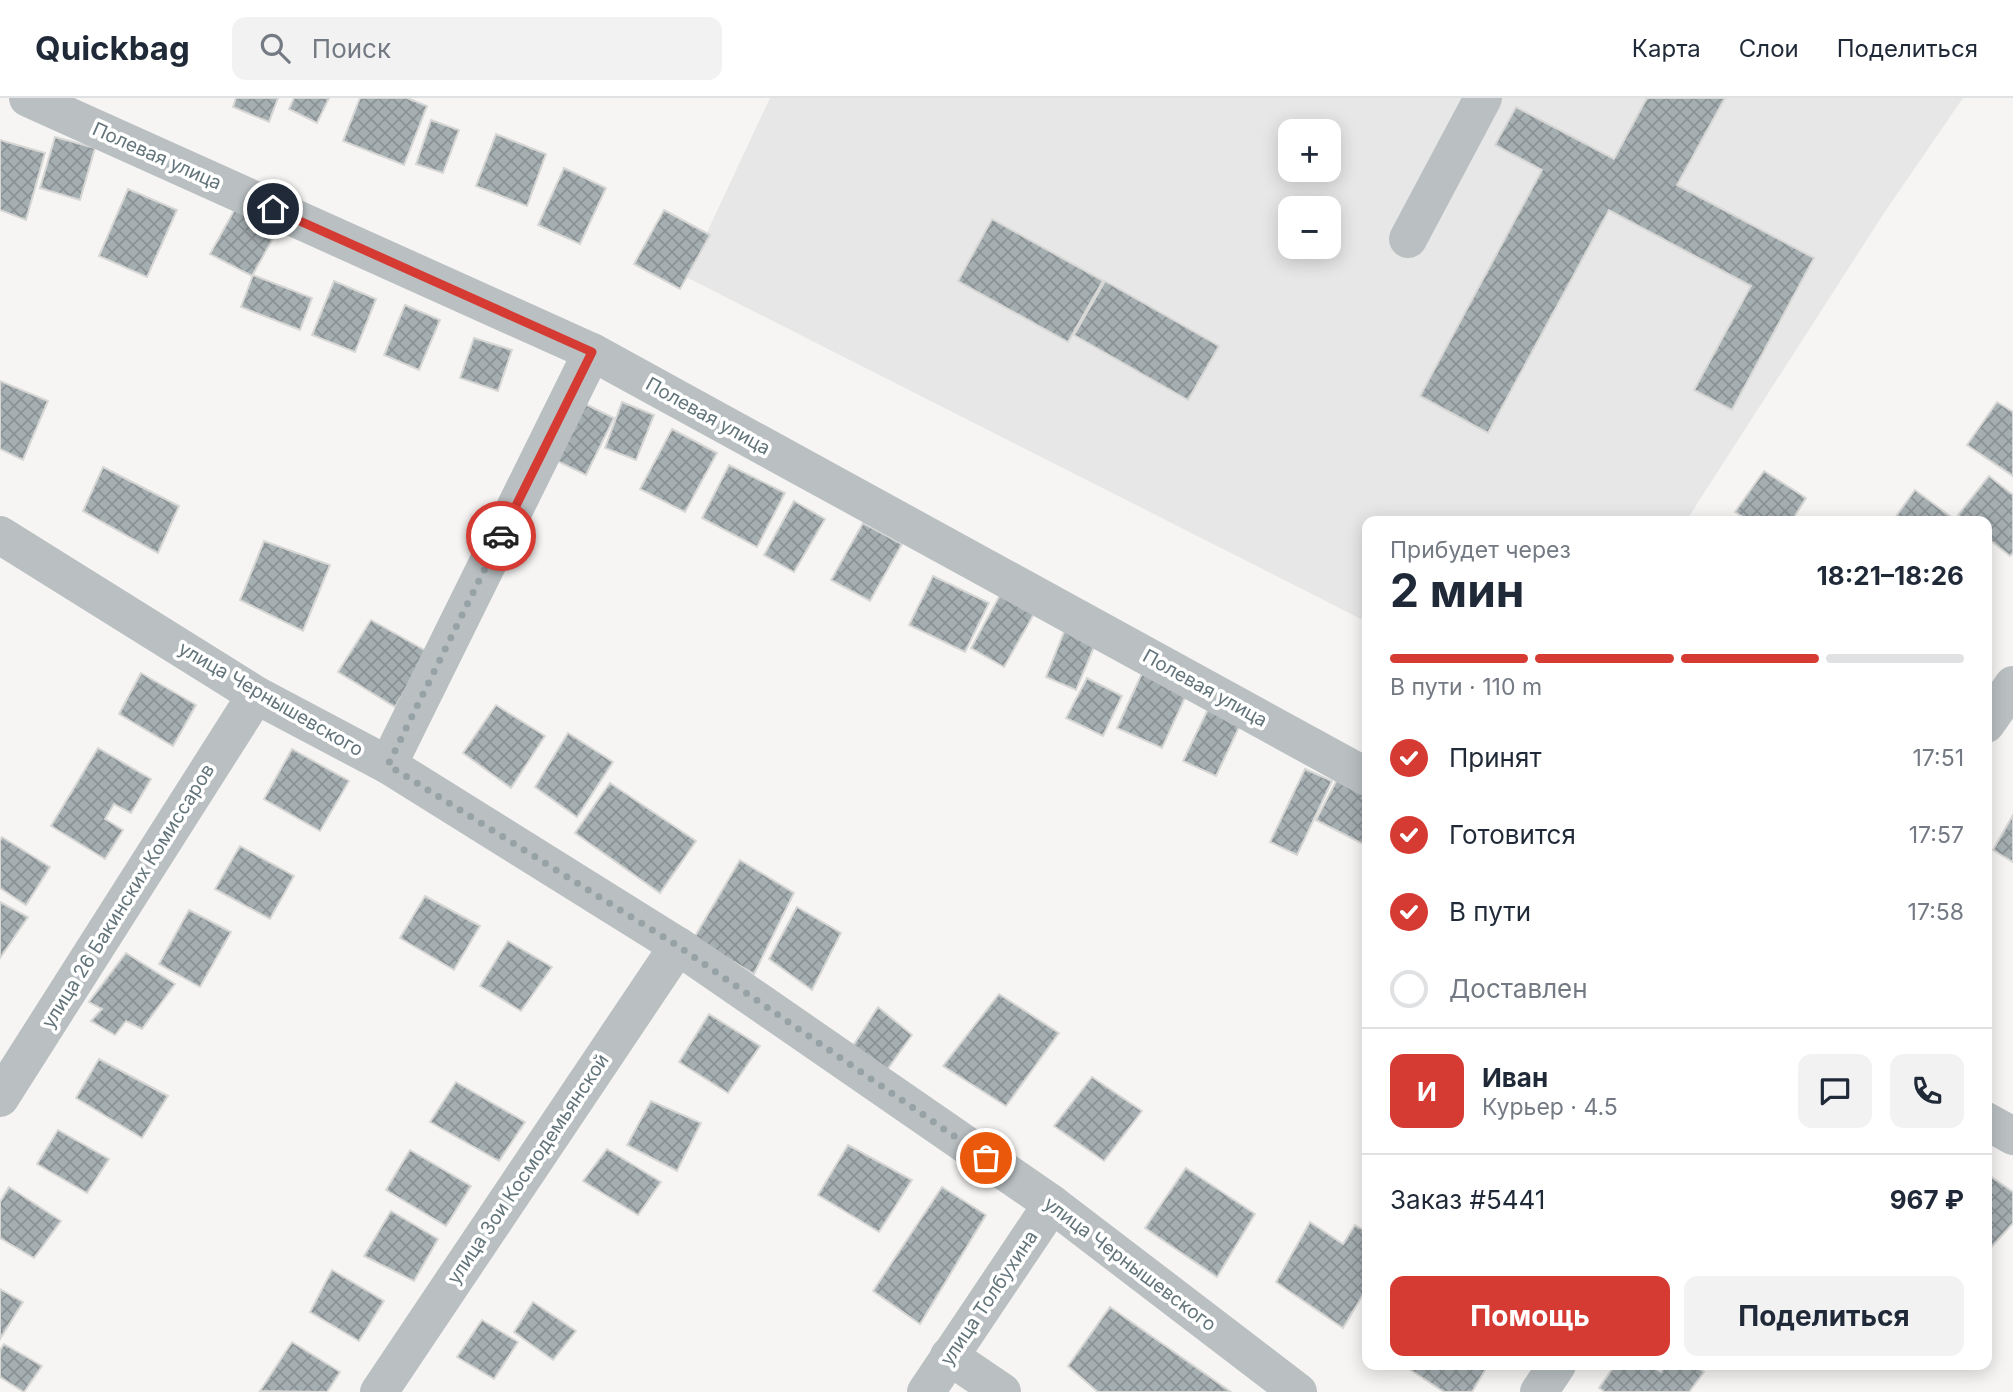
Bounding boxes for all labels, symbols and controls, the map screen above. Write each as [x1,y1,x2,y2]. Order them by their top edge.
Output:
search box [232,17,722,80]
text: Quickbag [35,28,190,68]
icon: search [256,29,294,67]
text: Поиск [312,33,391,64]
text: Карта [1632,34,1701,63]
text: Слои [1739,34,1799,63]
text: Поделиться [1837,34,1978,63]
street label: Полевая улица [89,117,225,195]
map controls [1278,119,1341,259]
button: + [1278,119,1341,182]
pin [243,179,303,239]
icon: home [254,190,292,228]
button: − [1278,196,1341,259]
street label: Полевая улица [642,372,774,460]
courier [466,501,536,571]
icon: car [482,517,520,555]
text: Прибудет через [1390,536,1571,564]
text: 18:21–18:26 [1817,560,1964,591]
text: 2 мин [1390,562,1525,618]
street label: улица Чернышевского [175,637,367,761]
street label: Полевая улица [1139,644,1271,732]
text: В пути · 110 m [1390,673,1542,701]
icon: check [1390,739,1428,777]
text: Принят [1449,742,1542,773]
text: 17:51 [1912,744,1964,772]
street label: улица 26 Бакинских Комиссаров [37,760,219,1032]
icon: check [1390,816,1428,854]
text: Готовится [1449,819,1576,850]
text: 17:57 [1909,821,1964,849]
icon: check [1390,893,1428,931]
text: В пути [1449,896,1531,927]
text: 17:58 [1908,898,1964,926]
text: Доставлен [1449,973,1588,1004]
street label: улица Зои Космодемьянской [442,1050,614,1288]
button: chat [1798,1054,1872,1128]
button: phone [1890,1054,1964,1128]
text: Иван [1482,1062,1548,1093]
text: И [1417,1076,1437,1107]
text: Курьер · 4.5 [1482,1093,1618,1121]
pin [956,1128,1016,1188]
icon: bag [967,1139,1005,1177]
text: Заказ #5441 [1390,1184,1545,1215]
text: 967 ₽ [1890,1184,1964,1215]
street label: улица Чернышевского [1039,1192,1221,1336]
street label: улица Толбухина [935,1226,1043,1370]
button: Помощь [1390,1276,1670,1356]
button: Поделиться [1684,1276,1964,1356]

